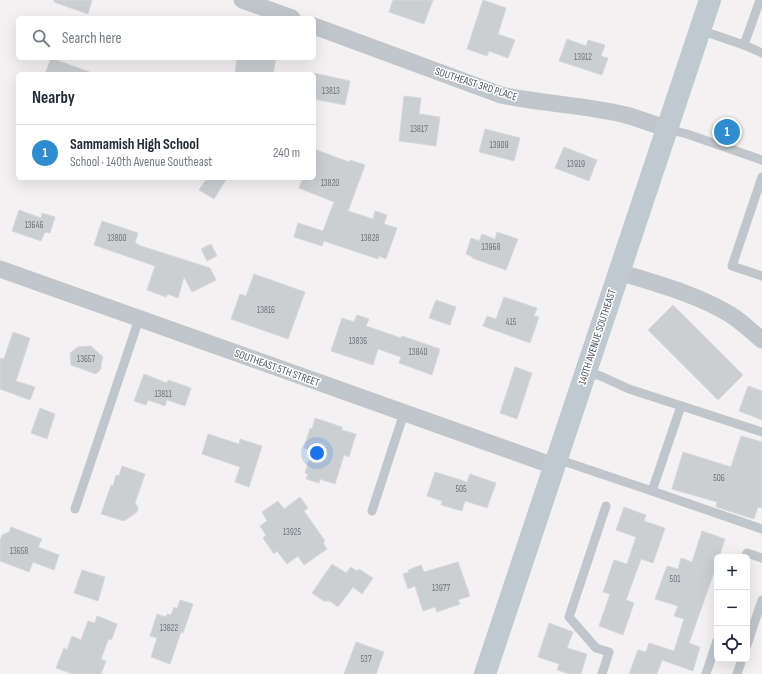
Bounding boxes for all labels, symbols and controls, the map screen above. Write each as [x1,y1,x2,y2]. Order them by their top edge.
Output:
search box [16,16,316,60]
icon: search [30,27,52,49]
text: Search here [62,29,122,48]
house number: 13912 [574,52,592,63]
street label: SOUTHEAST 3RD PLACE [433,65,519,103]
house number: 13813 [322,86,340,97]
text: Nearby [32,88,75,108]
pin: 1 [714,117,740,147]
house number: 13817 [410,124,428,135]
text: Sammamish High School [70,135,199,154]
house number: 13909 [490,140,508,151]
text: 1 [42,145,48,161]
text: 240 m [273,145,300,161]
text: School · 140th Avenue Southeast [70,154,212,170]
house number: 13919 [567,159,585,170]
house number: 13820 [321,178,339,189]
house number: 13646 [25,220,43,231]
house number: 13800 [108,233,126,244]
house number: 13828 [361,233,379,244]
house number: 13968 [482,242,500,253]
street label: 140TH AVENUE SOUTHEAST [575,287,619,387]
house number: 13816 [257,305,275,316]
house number: 415 [506,317,517,328]
house number: 13836 [349,336,367,347]
street label: SOUTHEAST 5TH STREET [233,347,322,390]
house number: 13840 [409,347,427,358]
house number: 13657 [77,354,95,365]
house number: 13811 [154,389,172,400]
your location [307,443,327,463]
house number: 506 [713,473,725,484]
house number: 505 [455,484,467,495]
house number: 13925 [283,527,302,538]
house number: 13658 [10,546,28,557]
map controls [714,554,750,662]
button: + [714,554,750,590]
house number: 501 [670,574,681,585]
house number: 13977 [432,583,450,594]
button: − [714,590,750,626]
house number: 13822 [160,623,178,634]
button: locate [714,626,750,662]
house number: 537 [361,654,372,665]

